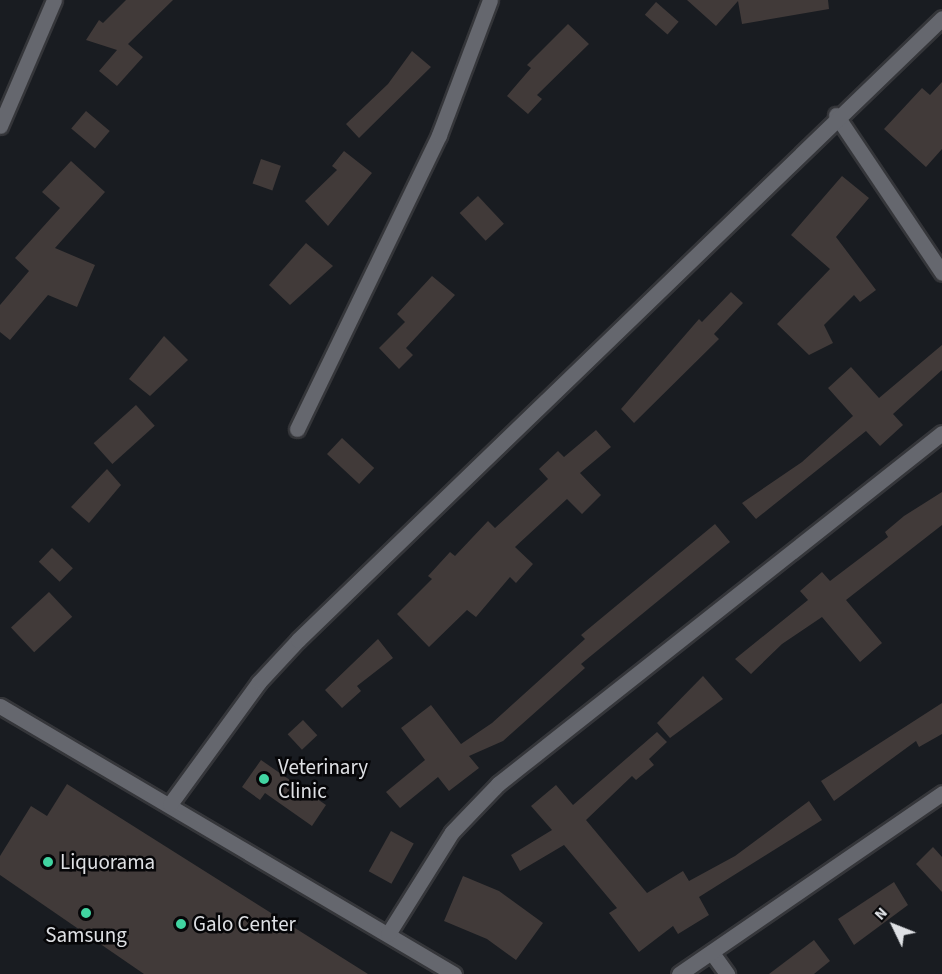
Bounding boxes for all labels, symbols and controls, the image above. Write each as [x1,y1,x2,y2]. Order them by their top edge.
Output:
place label: Veterinary Clinic [278,754,368,804]
marker: Veterinary Clinic [255,770,273,788]
place label: Liquorama [60,849,155,875]
marker: Liquorama [41,855,55,869]
north arrow [864,896,924,956]
text: N [869,902,893,925]
marker: Samsung [79,906,93,920]
place label: Galo Center [193,911,296,937]
marker: Galo Center [174,917,188,931]
place label: Samsung [45,922,127,948]

